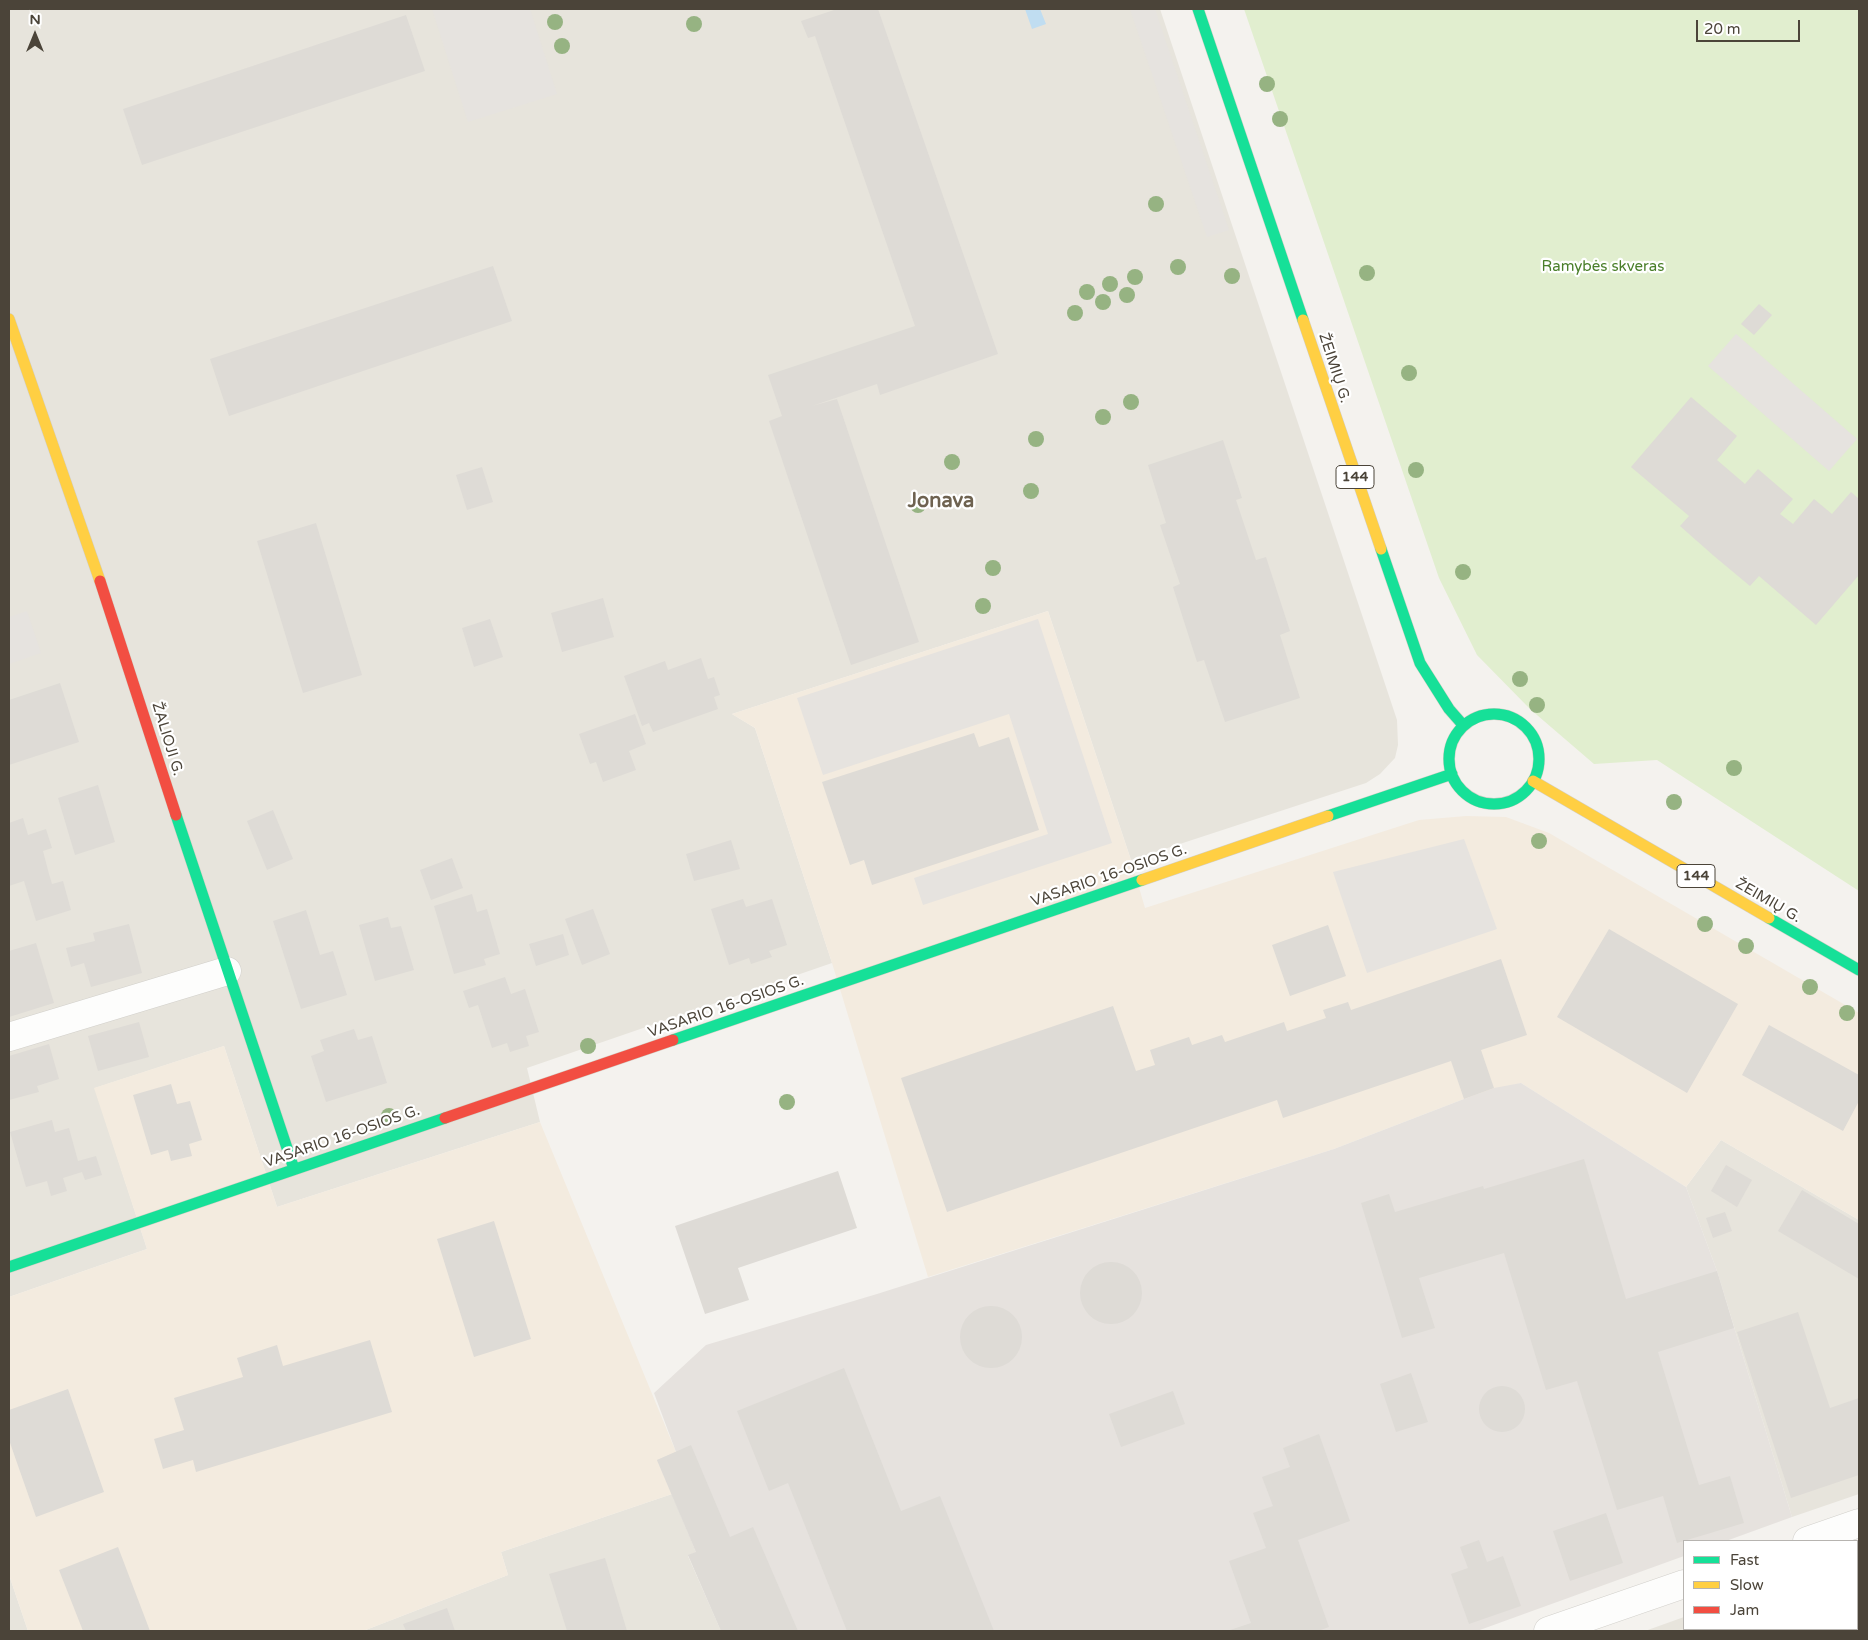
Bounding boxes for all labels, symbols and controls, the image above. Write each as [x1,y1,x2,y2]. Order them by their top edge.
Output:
north arrow [10,10,60,60]
scale bar [1698,10,1802,42]
text: N [29,11,41,28]
text: 20 m [1704,20,1741,38]
park label: Ramybės skveras [1542,258,1664,276]
street label: ŽEIMIŲ G. [1314,331,1354,405]
road number: 144 [1336,466,1374,488]
district label: Jonava [908,490,974,514]
street label: ŽALIOJI G. [147,700,187,778]
street label: VASARIO 16-OSIOS G. [1029,841,1189,911]
road number: 144 [1677,864,1715,888]
street label: ŽEIMIŲ G. [1732,875,1804,927]
street label: VASARIO 16-OSIOS G. [646,972,806,1042]
street label: VASARIO 16-OSIOS G. [262,1102,422,1172]
legend [1683,1540,1858,1630]
text: Fast [1730,1551,1759,1569]
text: Slow [1730,1576,1764,1594]
text: Jam [1730,1601,1759,1619]

